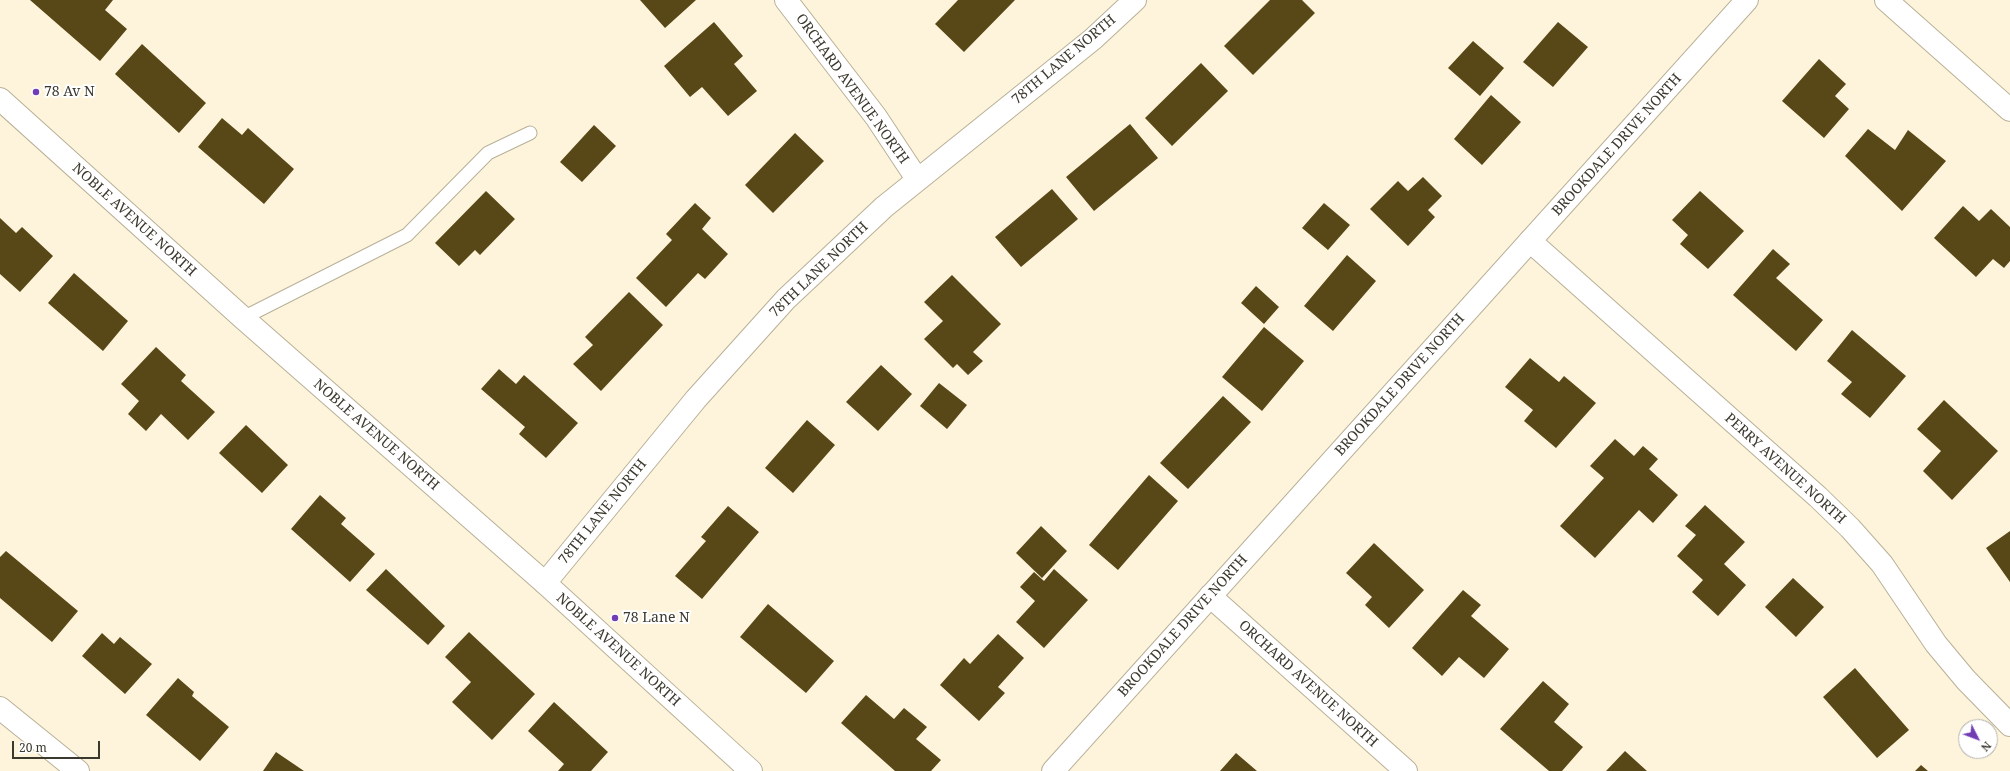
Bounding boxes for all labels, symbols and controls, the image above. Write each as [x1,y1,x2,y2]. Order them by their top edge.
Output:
street label: ORCHARD AVENUE NORTH [792,11,912,167]
street label: 78TH LANE NORTH [1009,12,1119,108]
street label: BROOKDALE DRIVE NORTH [1549,70,1685,220]
place label: 78 Av N [44,84,95,100]
marker: 78 Av N [31,87,41,97]
street label: NOBLE AVENUE NORTH [69,160,199,280]
street label: 78TH LANE NORTH [766,219,872,321]
street label: BROOKDALE DRIVE NORTH [1332,310,1468,460]
street label: NOBLE AVENUE NORTH [310,376,442,494]
street label: PERRY AVENUE NORTH [1721,410,1849,528]
street label: 78TH LANE NORTH [555,456,651,568]
street label: BROOKDALE DRIVE NORTH [1115,551,1251,701]
street label: NOBLE AVENUE NORTH [553,590,683,710]
place label: 78 Lane N [623,610,690,626]
marker: 78 Lane N [610,613,620,623]
street label: ORCHARD AVENUE NORTH [1235,617,1381,751]
north arrow [1958,719,1998,759]
scale bar [14,733,102,759]
text: N [1978,738,1995,755]
text: 20 m [19,739,47,756]

